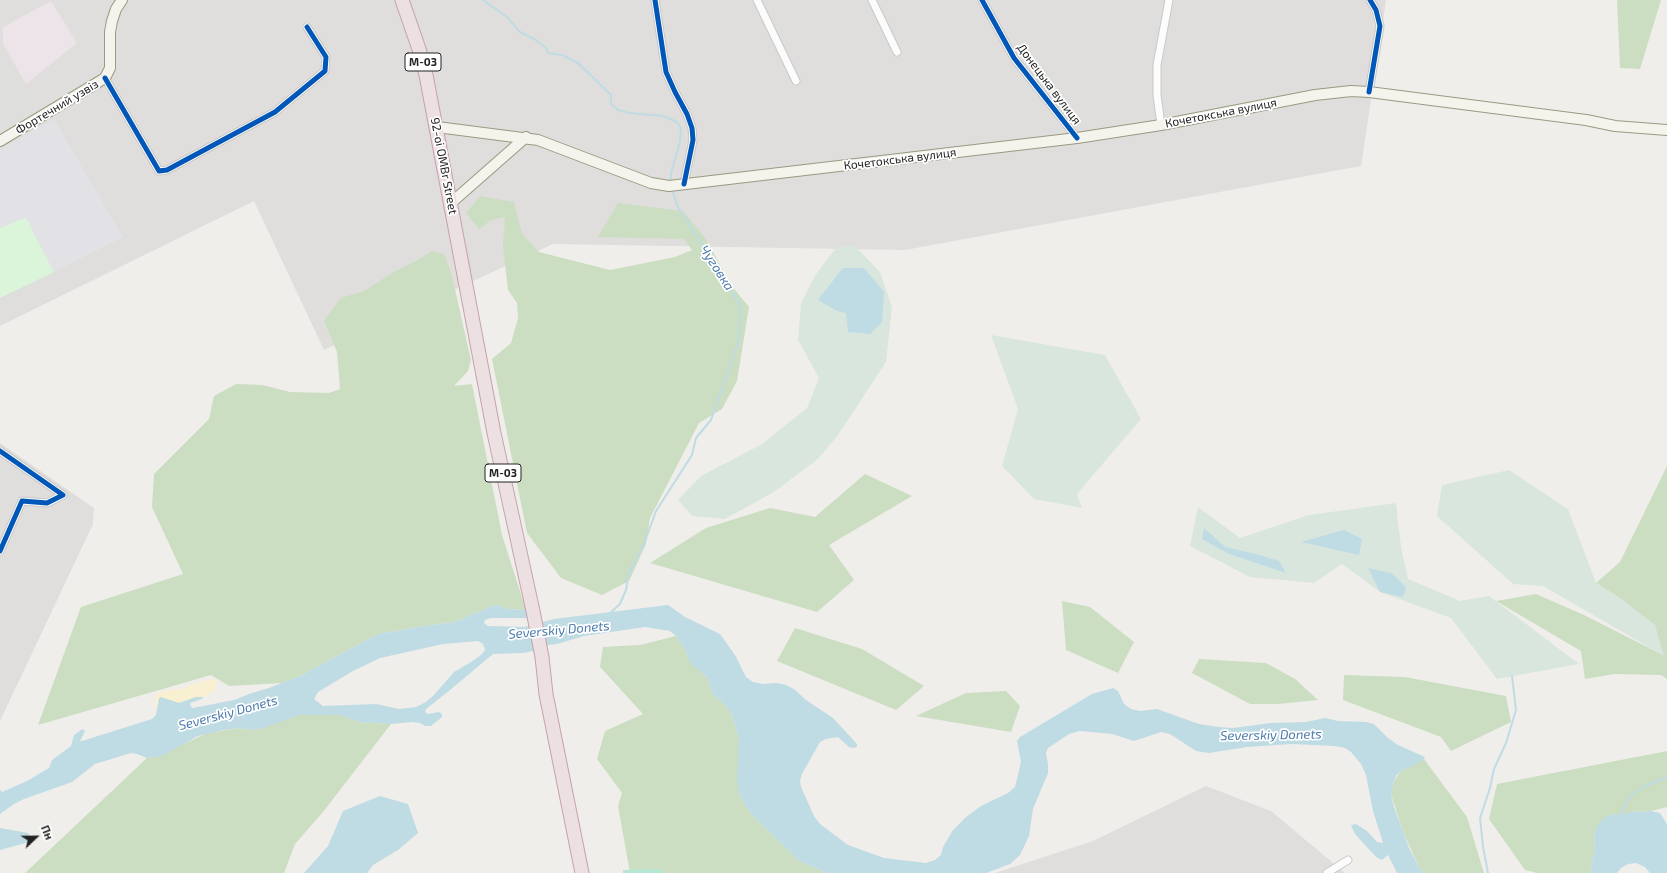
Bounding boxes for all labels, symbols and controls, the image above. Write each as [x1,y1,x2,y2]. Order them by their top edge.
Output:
street label: Донецька вулиця [1014,41,1084,127]
road number: М-03 [405,53,441,71]
street label: Фортечний узвіз [13,77,101,137]
street label: Кочетокська вулиця [1164,95,1278,131]
street label: 92-oi OMBr Street [428,116,460,216]
street label: Кочетокська вулиця [843,145,957,173]
water label: Чуговка [697,243,737,293]
road number: М-03 [485,464,521,482]
water label: Severskiy Donets [508,618,610,642]
water label: Severskiy Donets [177,692,279,734]
water label: Severskiy Donets [1220,726,1322,744]
north arrow [16,817,56,857]
text: Пн [39,823,56,841]

